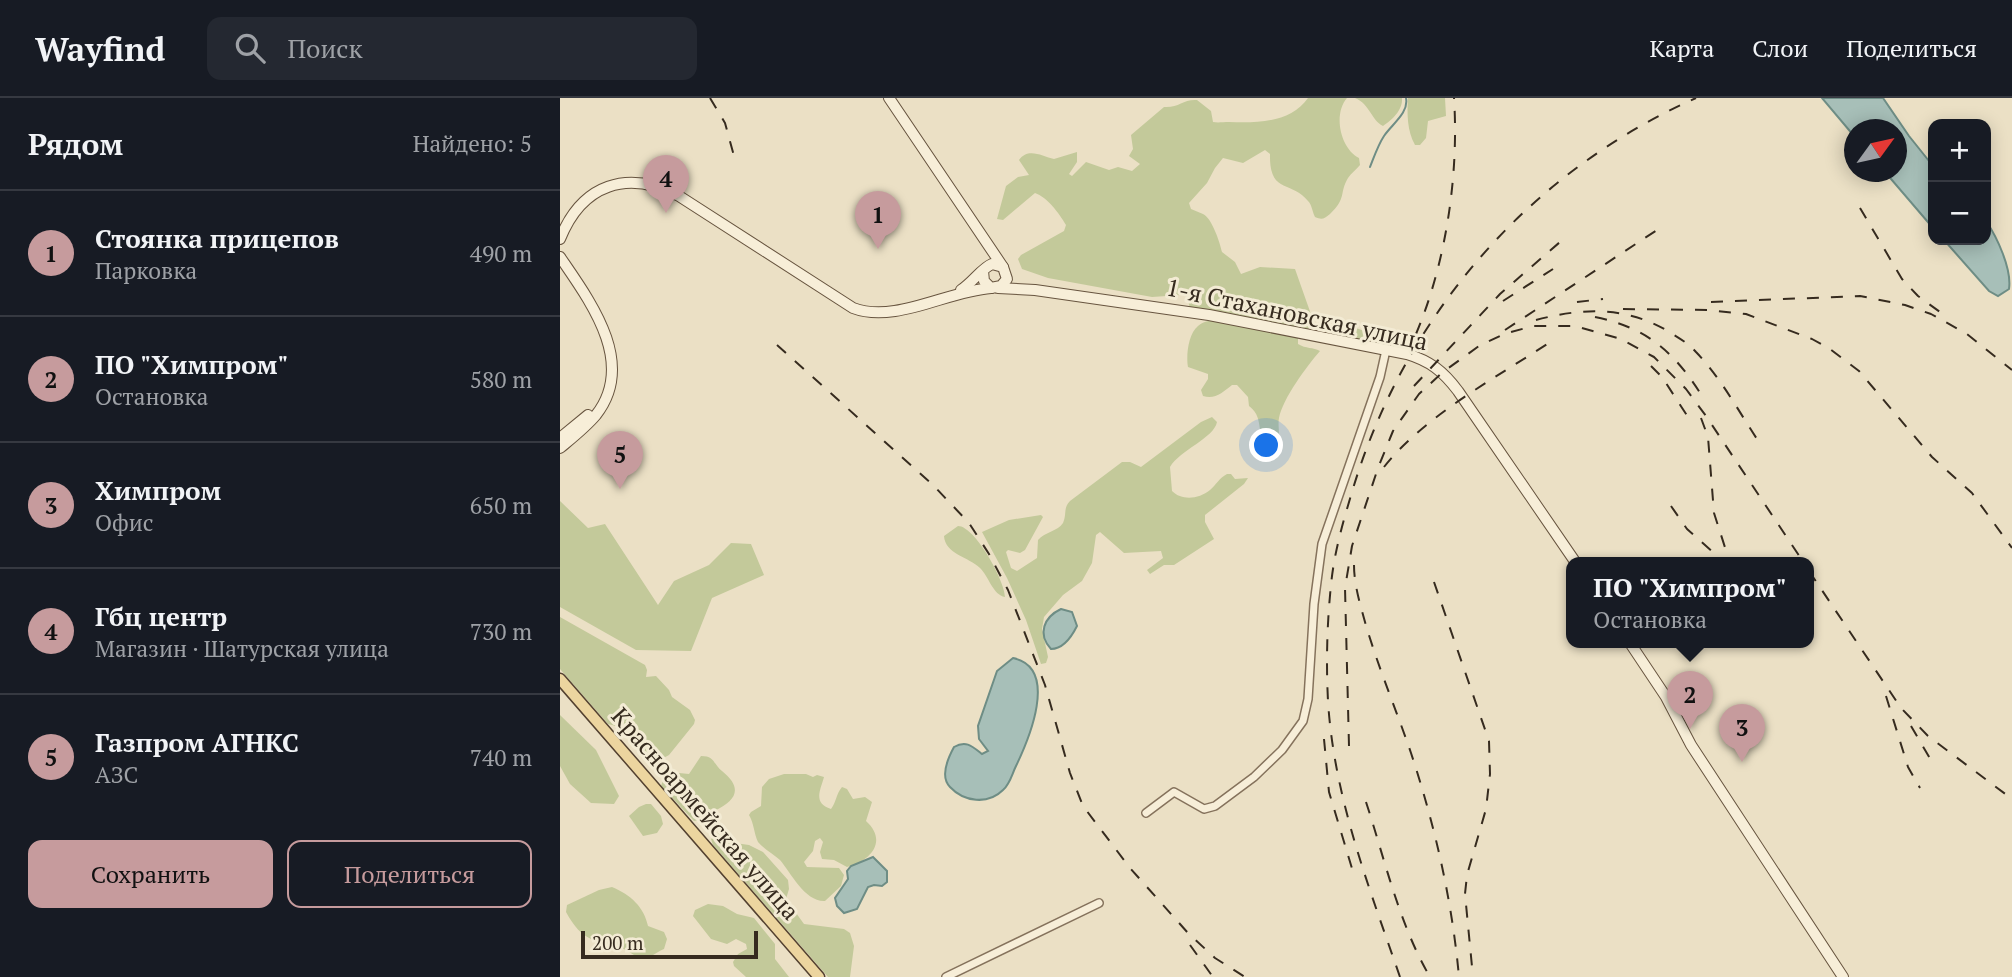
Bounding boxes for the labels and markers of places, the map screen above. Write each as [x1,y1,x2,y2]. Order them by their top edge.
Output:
pin: 4 [643,155,689,213]
pin: 1 [855,191,901,249]
pin: 5 [597,431,643,489]
pin: 2 [1667,671,1713,729]
pin: 3 [1719,704,1765,762]

